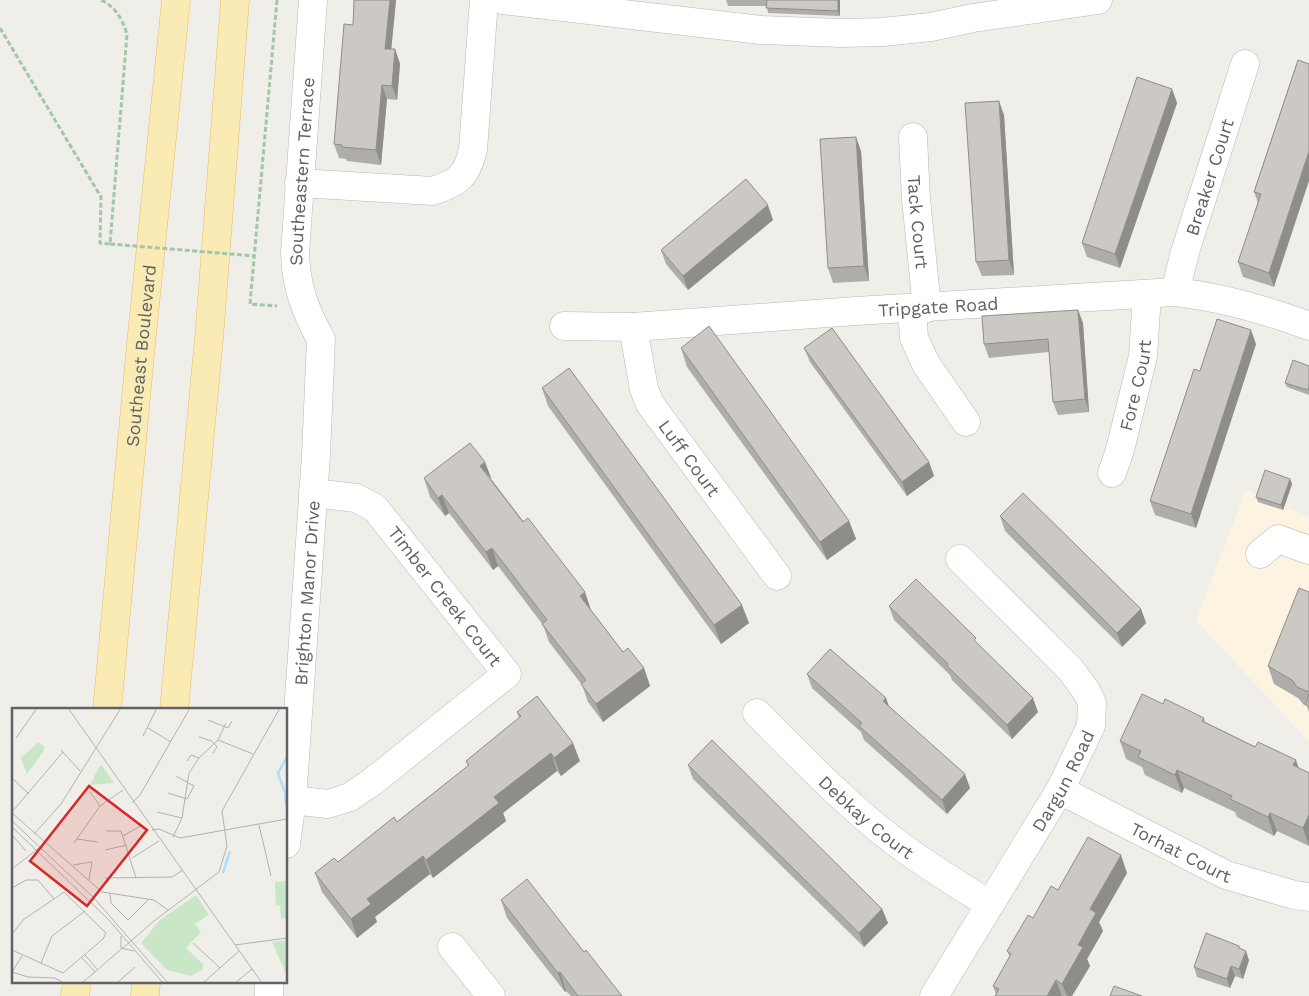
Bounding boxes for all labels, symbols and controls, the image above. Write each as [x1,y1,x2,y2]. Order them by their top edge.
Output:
street label: Southeastern Terrace [284,76,318,266]
street label: Breaker Court [1180,115,1238,238]
street label: Tack Court [904,174,934,270]
street label: Southeast Boulevard [121,263,160,448]
street label: Tripgate Road [877,292,999,320]
street label: Fore Court [1115,338,1155,433]
street label: Luff Court [655,415,725,501]
street label: Brighton Manor Drive [289,500,323,686]
street label: Timber Creek Court [384,522,506,671]
inset map [12,708,288,984]
street label: Dargun Road [1027,726,1098,835]
street label: Debkay Court [815,771,918,863]
street label: Torhat Court [1127,817,1234,887]

